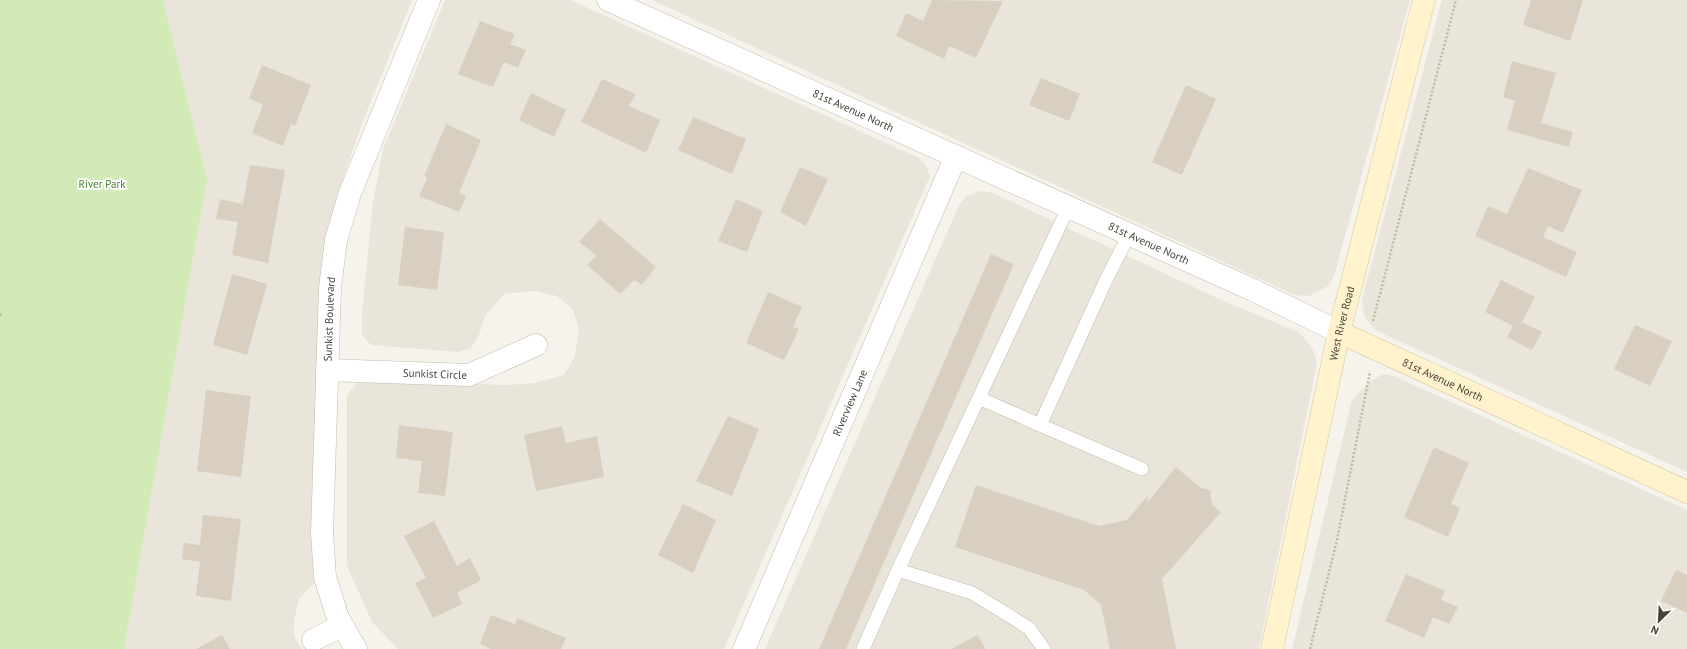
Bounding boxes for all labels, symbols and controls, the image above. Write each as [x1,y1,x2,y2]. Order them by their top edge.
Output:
street label: 81st Avenue North [811,86,896,135]
park label: River Park [78,177,126,191]
street label: 81st Avenue North [1106,219,1192,267]
street label: Sunkist Boulevard [321,276,338,362]
street label: West River Road [1326,285,1357,362]
street label: 81st Avenue North [1400,355,1485,404]
street label: Sunkist Circle [403,366,468,382]
street label: Riverview Lane [829,367,871,438]
north arrow [1639,601,1679,641]
text: N [1649,622,1661,638]

